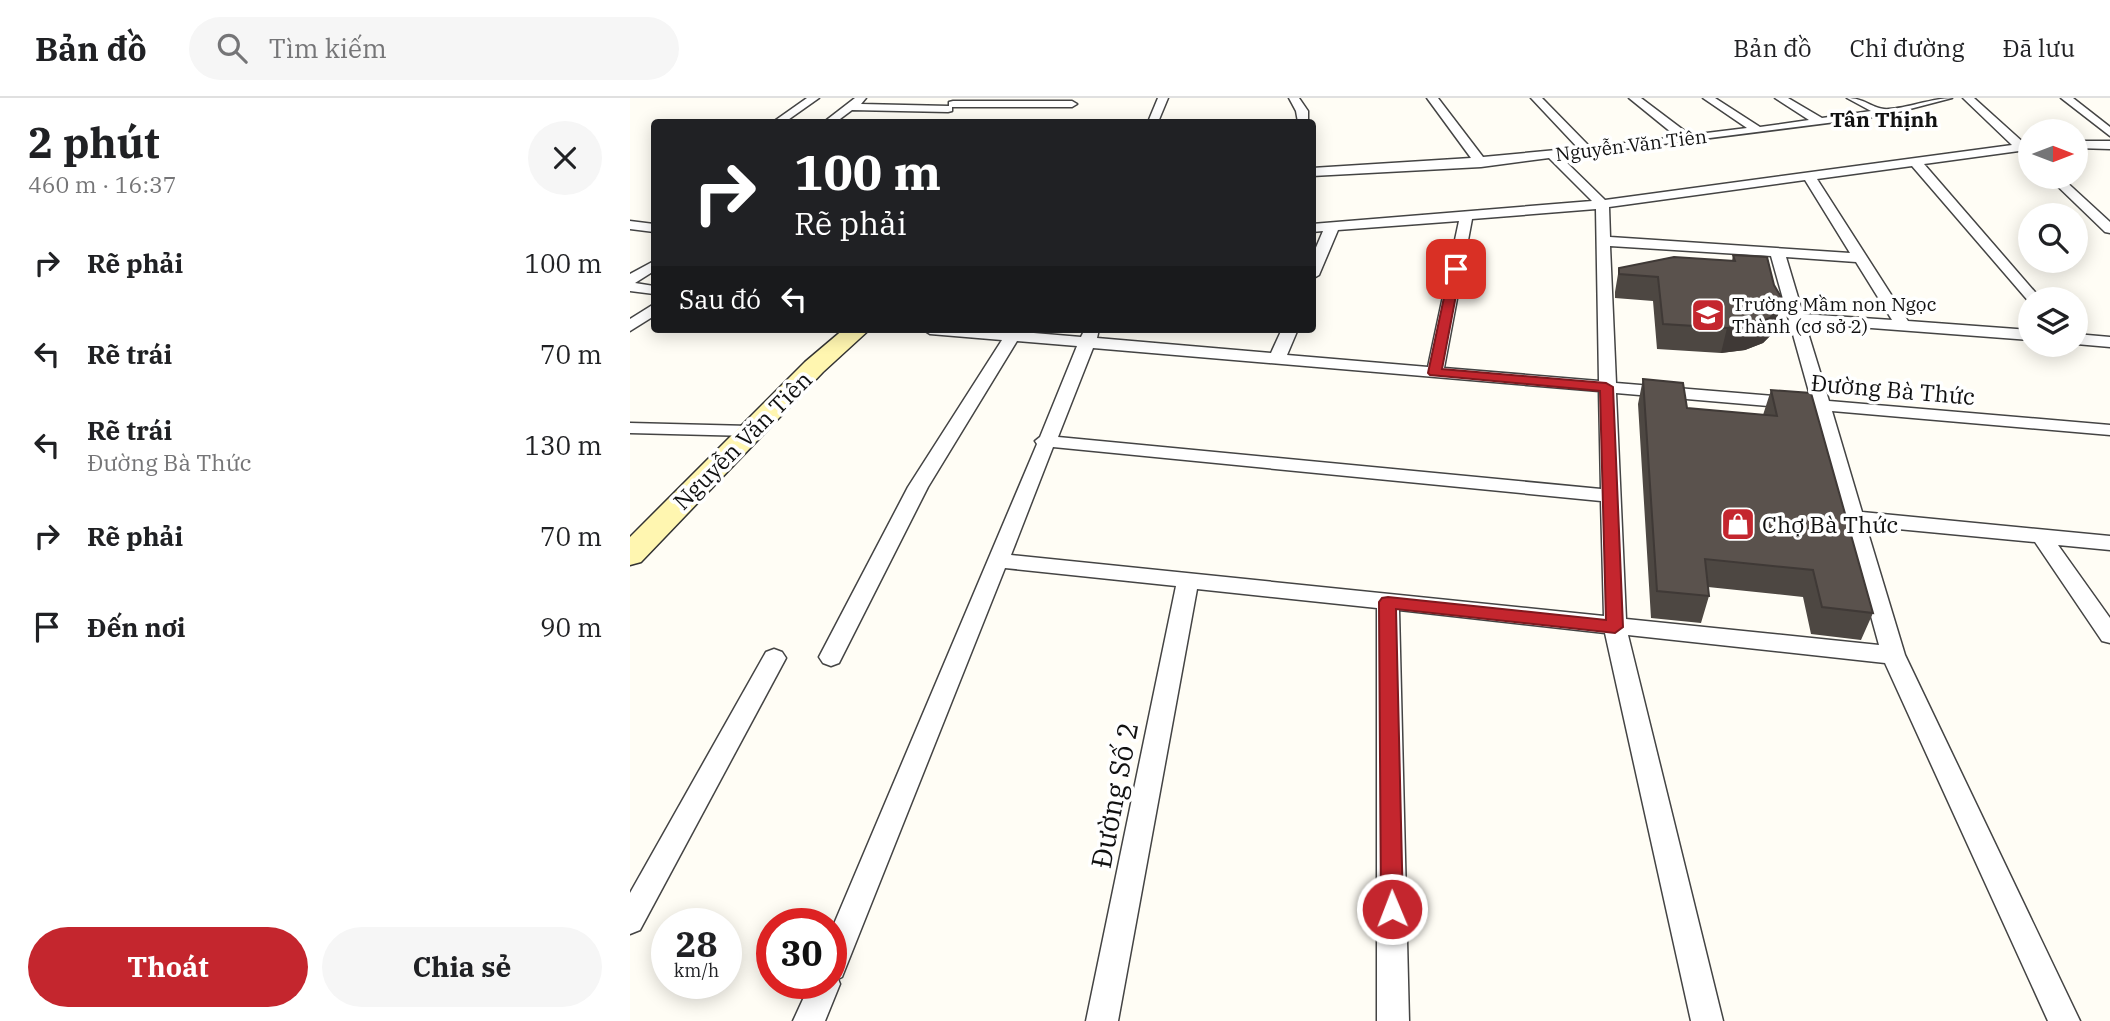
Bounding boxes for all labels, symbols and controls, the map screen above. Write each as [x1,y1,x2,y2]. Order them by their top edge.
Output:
search box [189,17,679,80]
text: Bản đồ [35,27,147,70]
icon: search [213,29,251,67]
text: Tìm kiếm [269,31,387,65]
text: Bản đồ [1733,32,1811,64]
text: Chỉ đường [1849,32,1964,64]
text: Đã lưu [2002,32,2075,64]
district label: Tân Thịnh [1830,105,1938,133]
text: 2 phút [28,115,160,170]
north arrow [2018,119,2088,189]
map controls [2018,119,2088,357]
button: close [528,121,602,195]
street label: Nguyễn Văn Tiên [1554,124,1708,166]
text: 100 m [794,140,941,203]
icon: right [679,147,770,238]
text: 460 m · 16:37 [28,169,177,199]
text: Rẽ phải [794,202,907,244]
button: search [2018,203,2088,273]
pin [1426,239,1486,299]
icon: right [28,244,66,282]
text: Rẽ phải [87,246,183,280]
text: 100 m [524,246,602,280]
icon: arrive [1437,250,1475,288]
icon: left [775,280,813,318]
text: Sau đó [679,282,761,316]
button: layers [2018,287,2088,357]
place label: Trường Mầm non Ngọc Thành (cơ sở 2) [1732,292,1937,338]
school or university icon: Trường Mầm non Ngọc Thành (cơ sở 2) [1689,296,1727,334]
icon: left [28,335,66,373]
text: Rẽ trái [87,337,172,371]
text: 70 m [540,337,602,371]
street label: Nguyễn Văn Tiên [666,364,818,516]
street label: Đường Bà Thức [1810,367,1976,411]
text: Rẽ trái [87,413,172,447]
icon: left [28,426,66,464]
text: 130 m [524,428,602,462]
text: Đường Bà Thức [87,447,252,477]
shop icon: Chợ Bà Thức [1719,505,1757,543]
place label: Chợ Bà Thức [1762,509,1898,539]
icon: right [28,517,66,555]
text: Rẽ phải [87,519,183,553]
text: 70 m [540,519,602,553]
icon: arrive [28,608,66,646]
text: Đến nơi [87,610,186,644]
text: 90 m [540,610,602,644]
street label: Đường Số 2 [1082,719,1146,871]
position arrow [1355,872,1429,946]
speed limit sign: 30 [756,908,847,999]
text: 28 [675,921,718,967]
button: Thoát [28,927,308,1007]
button: Chia sẻ [322,927,602,1007]
text: km/h [674,959,719,982]

